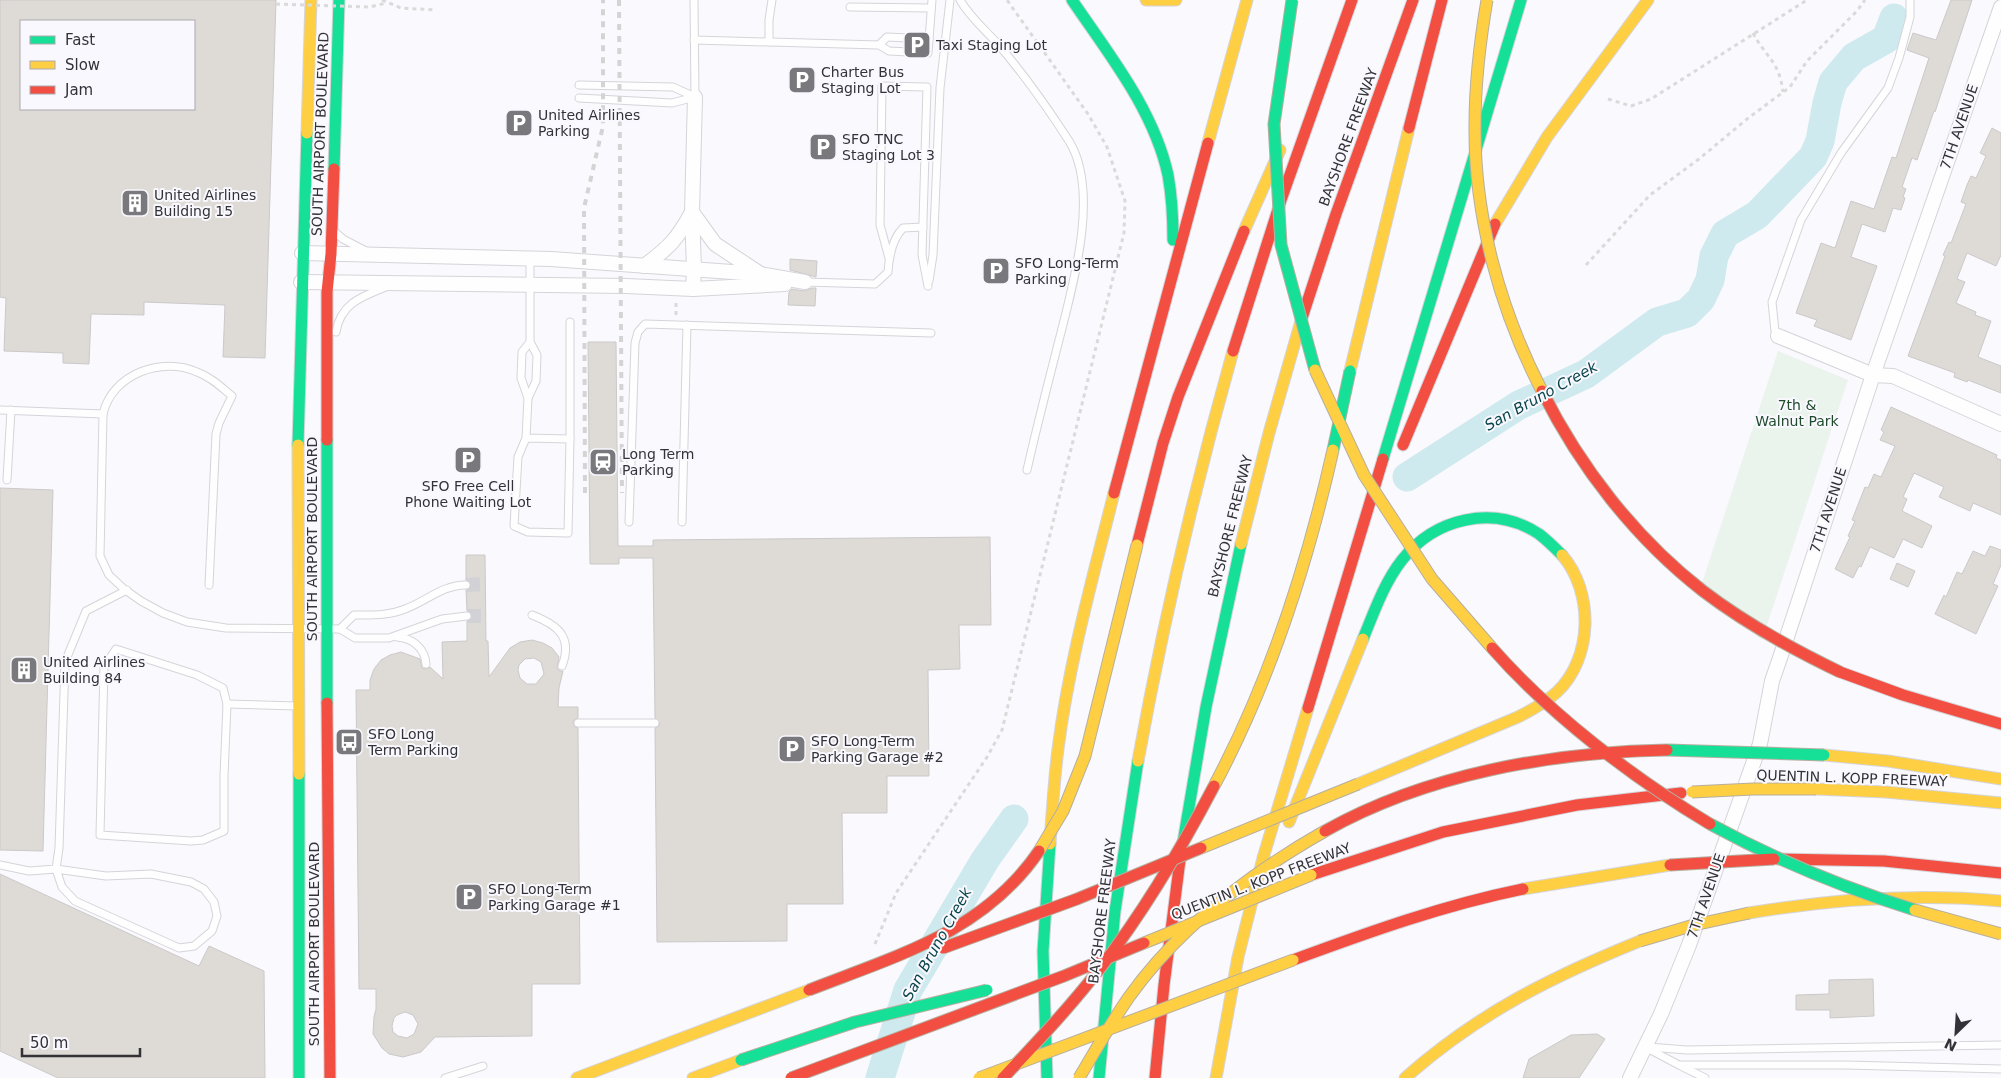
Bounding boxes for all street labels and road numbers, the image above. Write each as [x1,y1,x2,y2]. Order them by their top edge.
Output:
street label: SOUTH AIRPORT BOULEVARD [308,32,332,236]
street label: BAYSHORE FREEWAY [1316,65,1381,208]
street label: 7TH AVENUE [1937,82,1981,172]
street label: SOUTH AIRPORT BOULEVARD [304,437,320,641]
street label: BAYSHORE FREEWAY [1205,453,1255,599]
street label: 7TH AVENUE [1807,465,1849,555]
street label: QUENTIN L. KOPP FREEWAY [1756,767,1948,789]
street label: BAYSHORE FREEWAY [1085,837,1119,984]
street label: QUENTIN L. KOPP FREEWAY [1169,839,1354,923]
street label: SOUTH AIRPORT BOULEVARD [306,842,322,1046]
street label: 7TH AVENUE [1684,851,1728,941]

